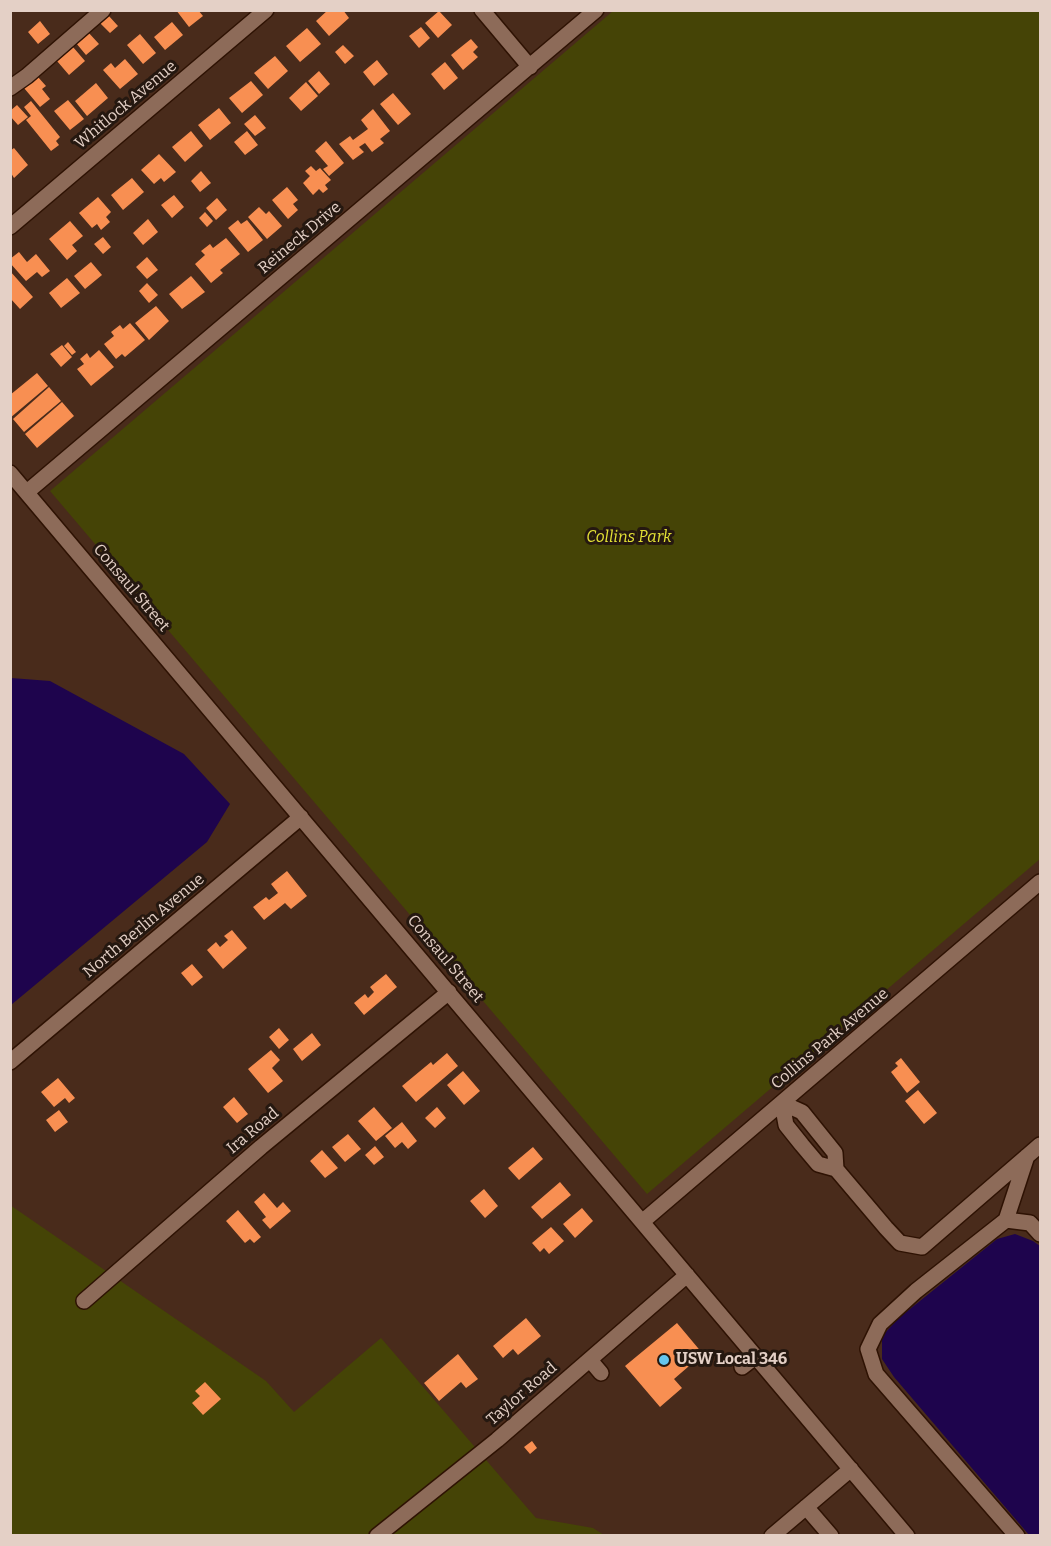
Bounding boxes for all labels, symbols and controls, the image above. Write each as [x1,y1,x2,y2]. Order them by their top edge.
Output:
street label: Whitlock Avenue [71,57,181,153]
street label: Reineck Drive [255,198,345,278]
park label: Collins Park [586,528,672,548]
street label: Consaul Street [89,540,173,636]
street label: North Berlin Avenue [80,870,208,982]
street label: Consaul Street [403,911,487,1007]
street label: Collins Park Avenue [767,984,893,1094]
street label: Ira Road [223,1104,283,1158]
place label: USW Local 346 [676,1350,787,1370]
marker: USW Local 346 [657,1353,671,1367]
street label: Taylor Road [483,1358,561,1430]

